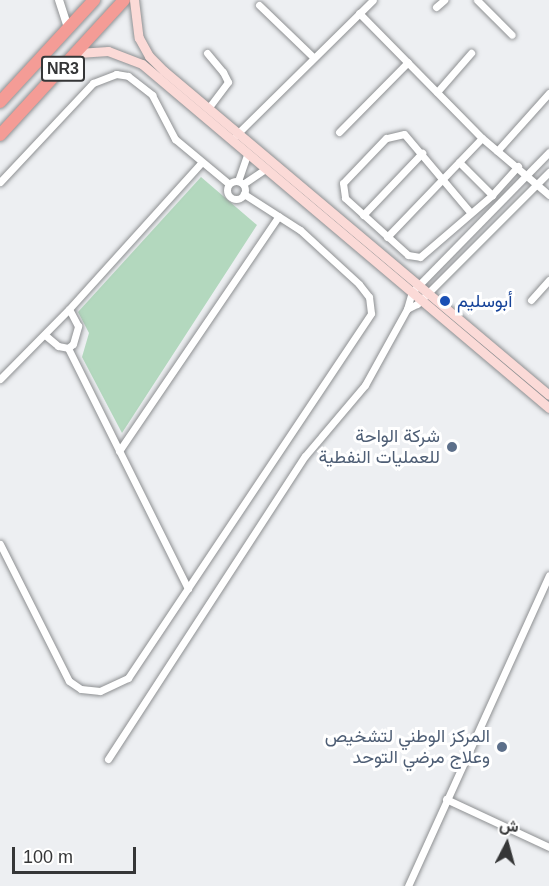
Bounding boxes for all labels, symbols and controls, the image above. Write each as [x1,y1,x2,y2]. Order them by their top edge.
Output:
road number: NR3 [40,56,86,82]
place label: أبوسليم [457,290,512,312]
marker: أبوسليم [438,294,452,308]
place label: شركة الواحة للعمليات النفطية [318,426,440,468]
marker: شركة الواحة للعمليات النفطية [445,440,459,454]
place label: المركز الوطني لتشخيص وعلاج مرضي التوحد [325,726,490,768]
marker: المركز الوطني لتشخيص وعلاج مرضي التوحد [495,740,509,754]
north arrow [477,814,537,874]
text: ش [498,816,519,835]
scale bar [15,835,140,873]
text: 100 m [23,847,73,867]

